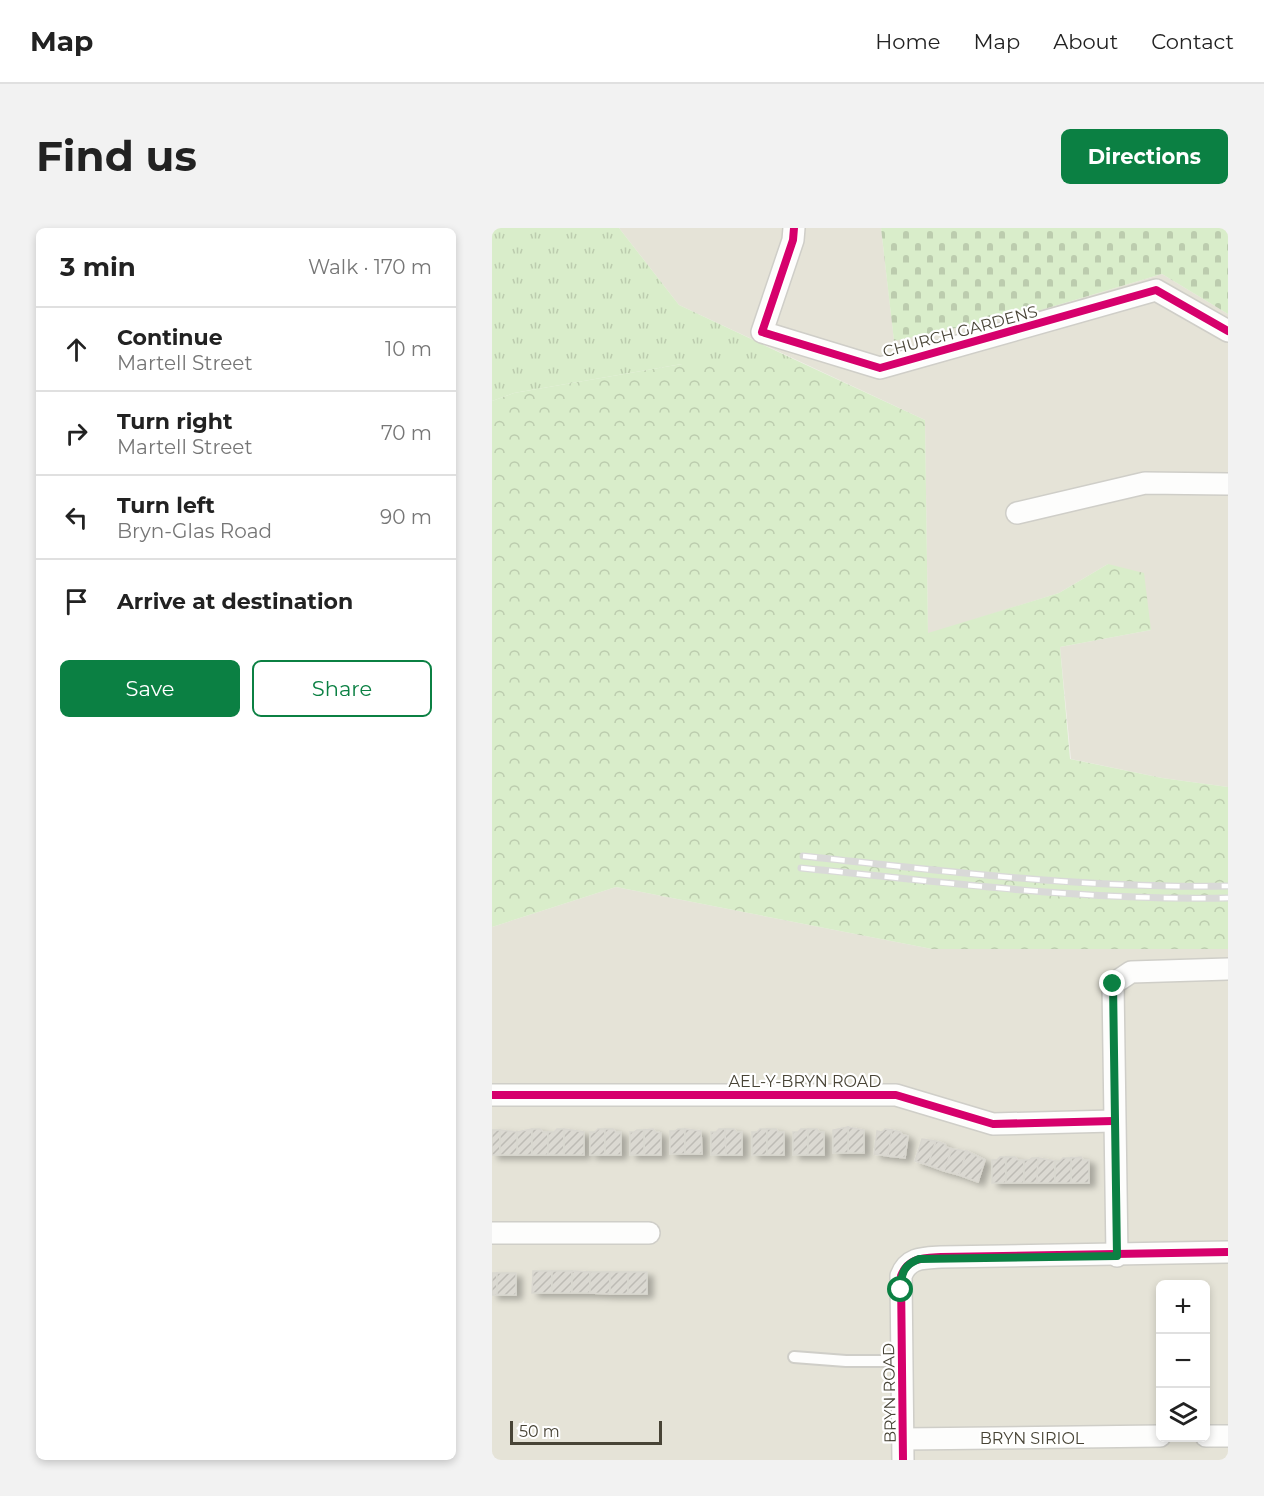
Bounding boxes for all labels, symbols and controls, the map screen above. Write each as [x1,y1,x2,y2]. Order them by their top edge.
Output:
text: Map [30,24,93,58]
text: Home [875,29,940,54]
text: Map [973,29,1020,54]
text: About [1053,29,1118,54]
text: Contact [1151,29,1234,54]
button: Directions [1061,129,1228,184]
text: Find us [36,130,197,182]
text: 3 min [60,251,136,283]
text: Walk · 170 m [308,255,432,279]
street label: CHURCH GARDENS [881,302,1040,361]
text: Continue [117,324,223,351]
icon: ahead [60,333,93,366]
text: 10 m [385,337,432,361]
text: Martell Street [117,351,253,375]
text: Turn right [117,408,232,435]
icon: right [60,417,93,450]
text: 70 m [381,421,432,445]
text: Martell Street [117,435,253,459]
text: Turn left [117,492,215,519]
icon: left [60,501,93,534]
text: 90 m [380,505,432,529]
text: Bryn-Glas Road [117,519,272,543]
icon: arrive [60,585,93,618]
text: Arrive at destination [117,588,353,615]
button: Save [60,660,240,717]
button: Share [252,660,432,717]
route end [1099,970,1125,996]
street label: AEL-Y-BRYN ROAD [729,1072,881,1091]
route start [887,1276,913,1302]
map controls [1156,1280,1210,1442]
button: + [1156,1280,1210,1334]
button: − [1156,1334,1210,1388]
street label: BRYN ROAD [879,1343,900,1443]
button: layers [1156,1388,1210,1442]
scale bar [510,1418,662,1446]
text: 50 m [519,1422,560,1441]
street label: BRYN SIRIOL [980,1429,1085,1448]

